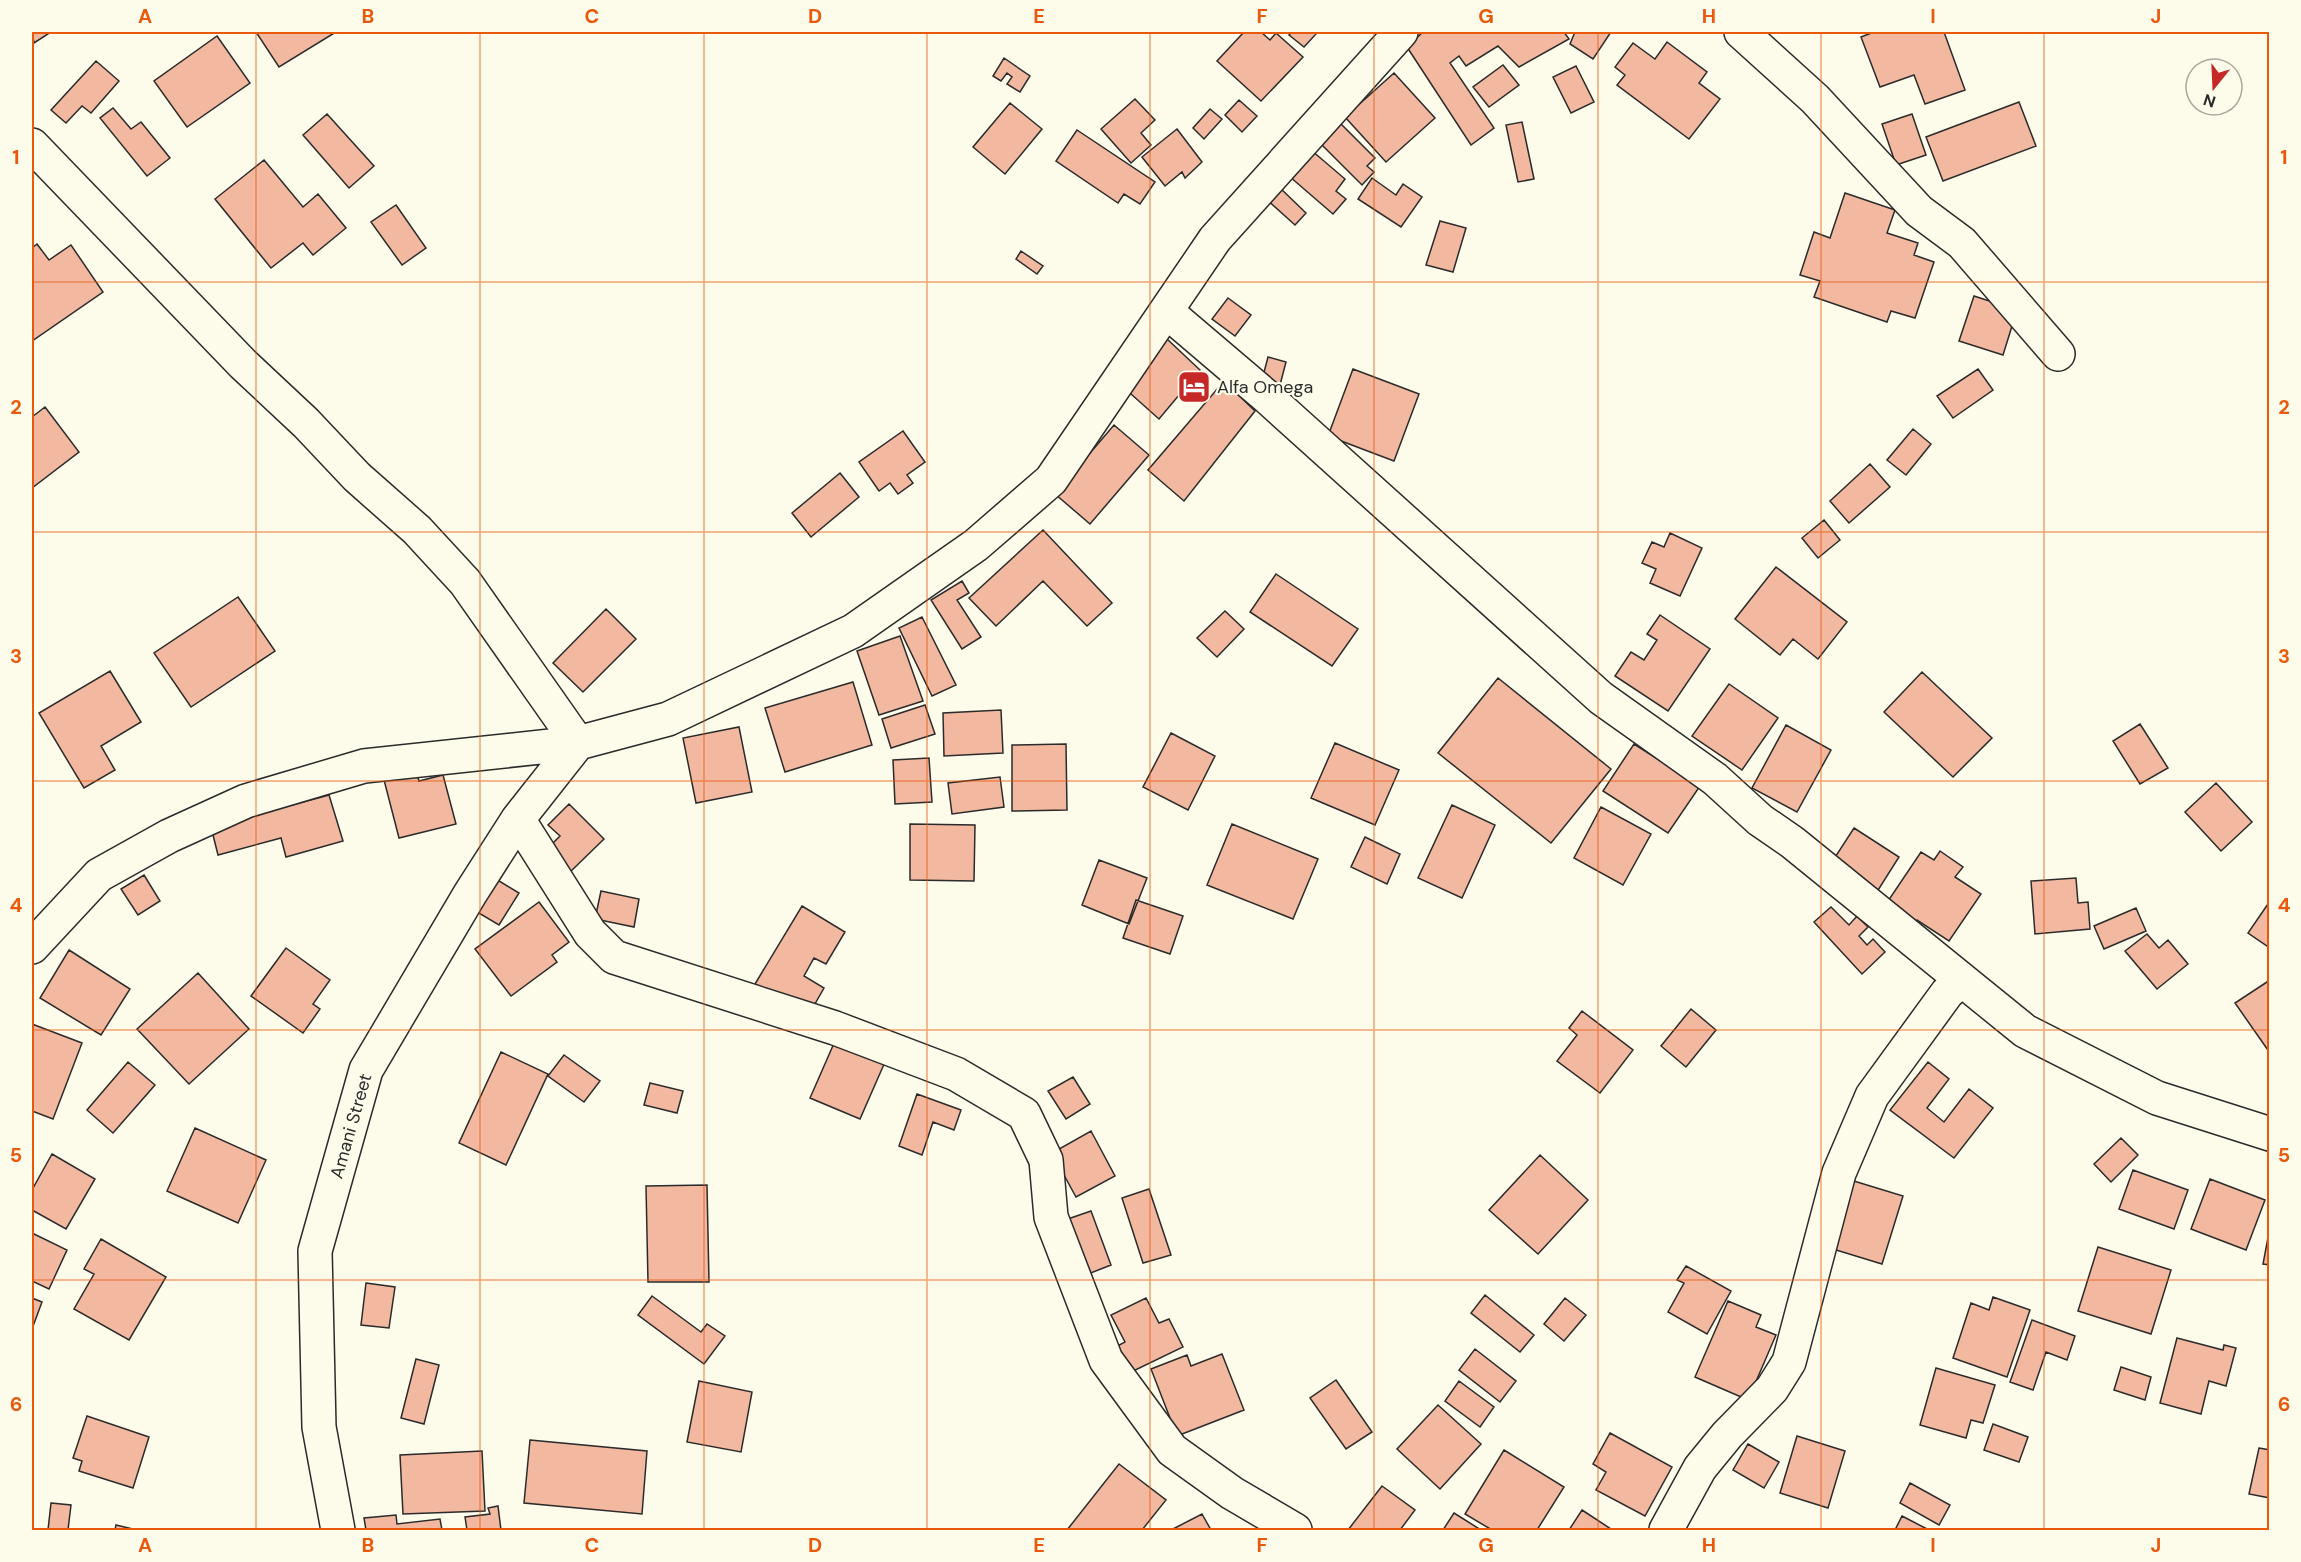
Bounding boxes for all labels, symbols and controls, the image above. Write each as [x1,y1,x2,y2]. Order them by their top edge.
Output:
text: A [138,3,152,29]
text: B [362,3,374,29]
text: C [585,3,599,29]
text: D [808,3,822,29]
text: E [1033,3,1045,29]
text: F [1256,3,1268,29]
text: G [1478,3,1494,29]
text: H [1702,3,1716,29]
text: I [1930,3,1936,29]
text: J [2151,3,2161,29]
north arrow [2184,57,2244,117]
text: N [2201,89,2218,113]
text: 1 [12,144,20,170]
text: 1 [2280,144,2288,170]
hotel icon: Alfa Omega [1176,369,1212,405]
place label: Alfa Omega [1217,375,1313,399]
text: 2 [10,394,22,420]
text: 2 [2278,394,2290,420]
text: 3 [10,643,22,669]
text: 3 [2278,643,2290,669]
text: 4 [10,892,23,918]
text: 4 [2278,892,2291,918]
street label: Amani Street [325,1071,377,1181]
text: 5 [10,1142,22,1168]
text: 5 [2278,1142,2290,1168]
text: 6 [10,1391,22,1417]
text: 6 [2278,1391,2290,1417]
text: A [138,1532,152,1558]
text: B [362,1532,374,1558]
text: C [585,1532,599,1558]
text: D [808,1532,822,1558]
text: E [1033,1532,1045,1558]
text: F [1256,1532,1268,1558]
text: G [1478,1532,1494,1558]
text: H [1702,1532,1716,1558]
text: I [1930,1532,1936,1558]
text: J [2151,1532,2161,1558]

